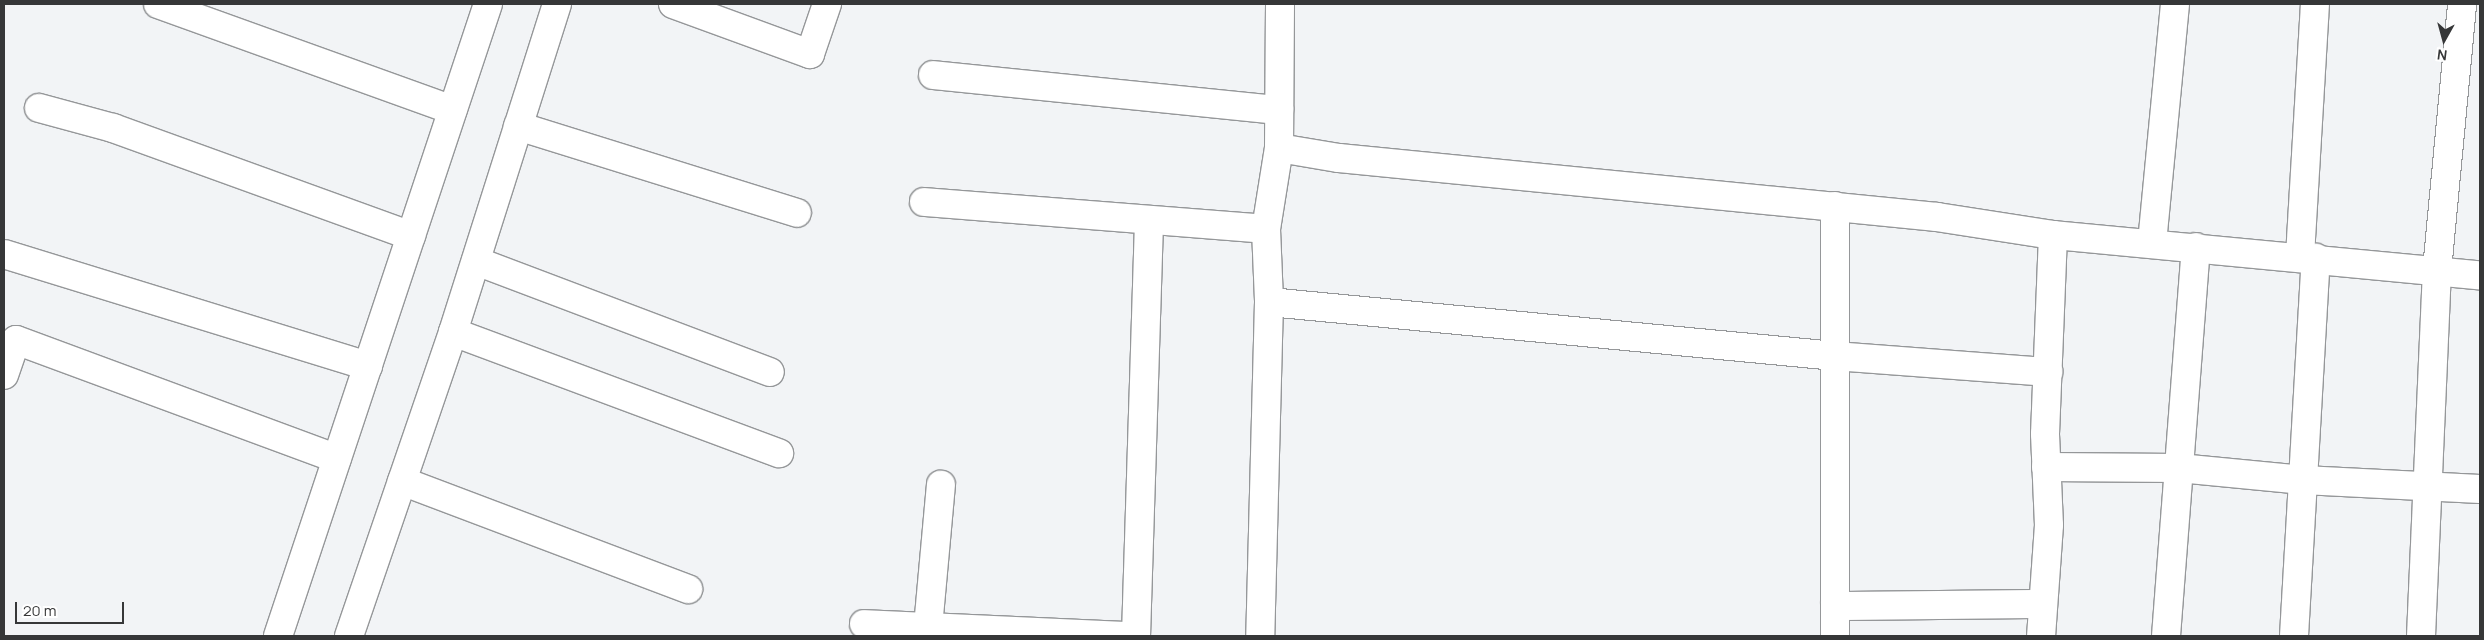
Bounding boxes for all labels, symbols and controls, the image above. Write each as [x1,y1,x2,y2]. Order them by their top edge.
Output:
north arrow [2419,15,2469,65]
text: N [2436,45,2448,65]
scale bar [18,592,126,624]
text: 20 m [23,600,56,621]

